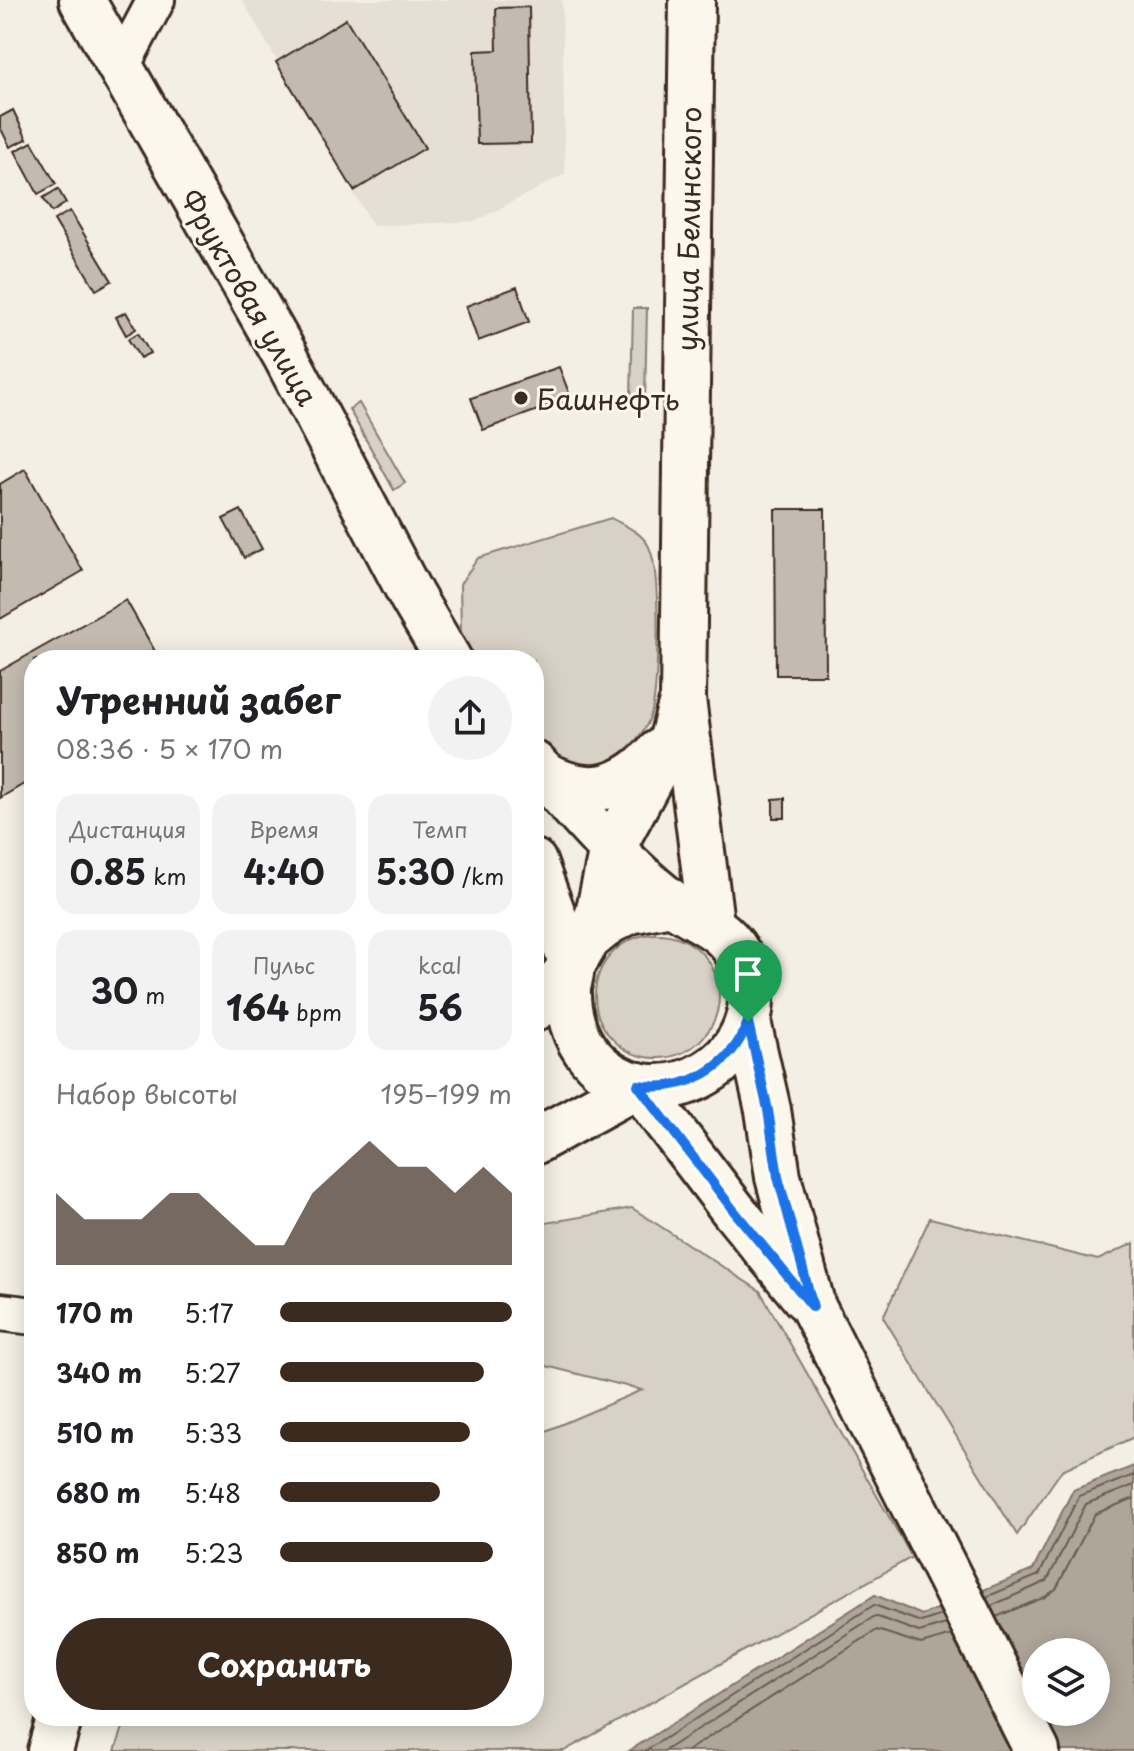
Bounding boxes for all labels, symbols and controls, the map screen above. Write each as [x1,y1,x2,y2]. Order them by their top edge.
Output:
street label: улица Белинского [664,106,712,352]
street label: Фруктовая улица [170,181,330,414]
place label: Башнефть [537,377,679,420]
marker: Башнефть [512,389,530,407]
text: Утренний забег [56,672,341,726]
button: share [428,676,512,760]
text: 08:36 · 5 × 170 m [56,729,283,768]
text: Дистанция [70,812,186,845]
text: Время [249,812,319,845]
text: Темп [412,812,468,845]
text: 0.85 [70,845,146,897]
text: 4:40 [243,845,325,897]
text: 5:30 [376,845,455,897]
text: km [146,859,186,892]
text: /km [455,859,504,892]
pin [714,940,782,1022]
text: Пульс [253,948,315,981]
text: kcal [418,948,462,981]
icon: arrive [726,952,770,996]
text: 30 [91,964,138,1016]
text: m [138,978,165,1011]
text: 164 [226,981,289,1033]
text: 56 [417,981,463,1033]
text: bpm [289,995,342,1028]
text: Набор высоты [56,1074,238,1113]
text: 195–199 m [381,1074,512,1113]
text: 170 m [56,1293,134,1332]
text: 5:17 [184,1293,234,1332]
text: 340 m [56,1353,142,1392]
text: 5:27 [184,1353,241,1392]
text: 510 m [56,1413,134,1452]
text: 5:33 [184,1413,242,1452]
text: 680 m [56,1473,141,1512]
text: 5:48 [184,1473,241,1512]
text: 850 m [56,1533,139,1572]
text: 5:23 [184,1533,243,1572]
button: Сохранить [56,1618,512,1710]
map controls [1022,1638,1110,1726]
button: layers [1022,1638,1110,1726]

